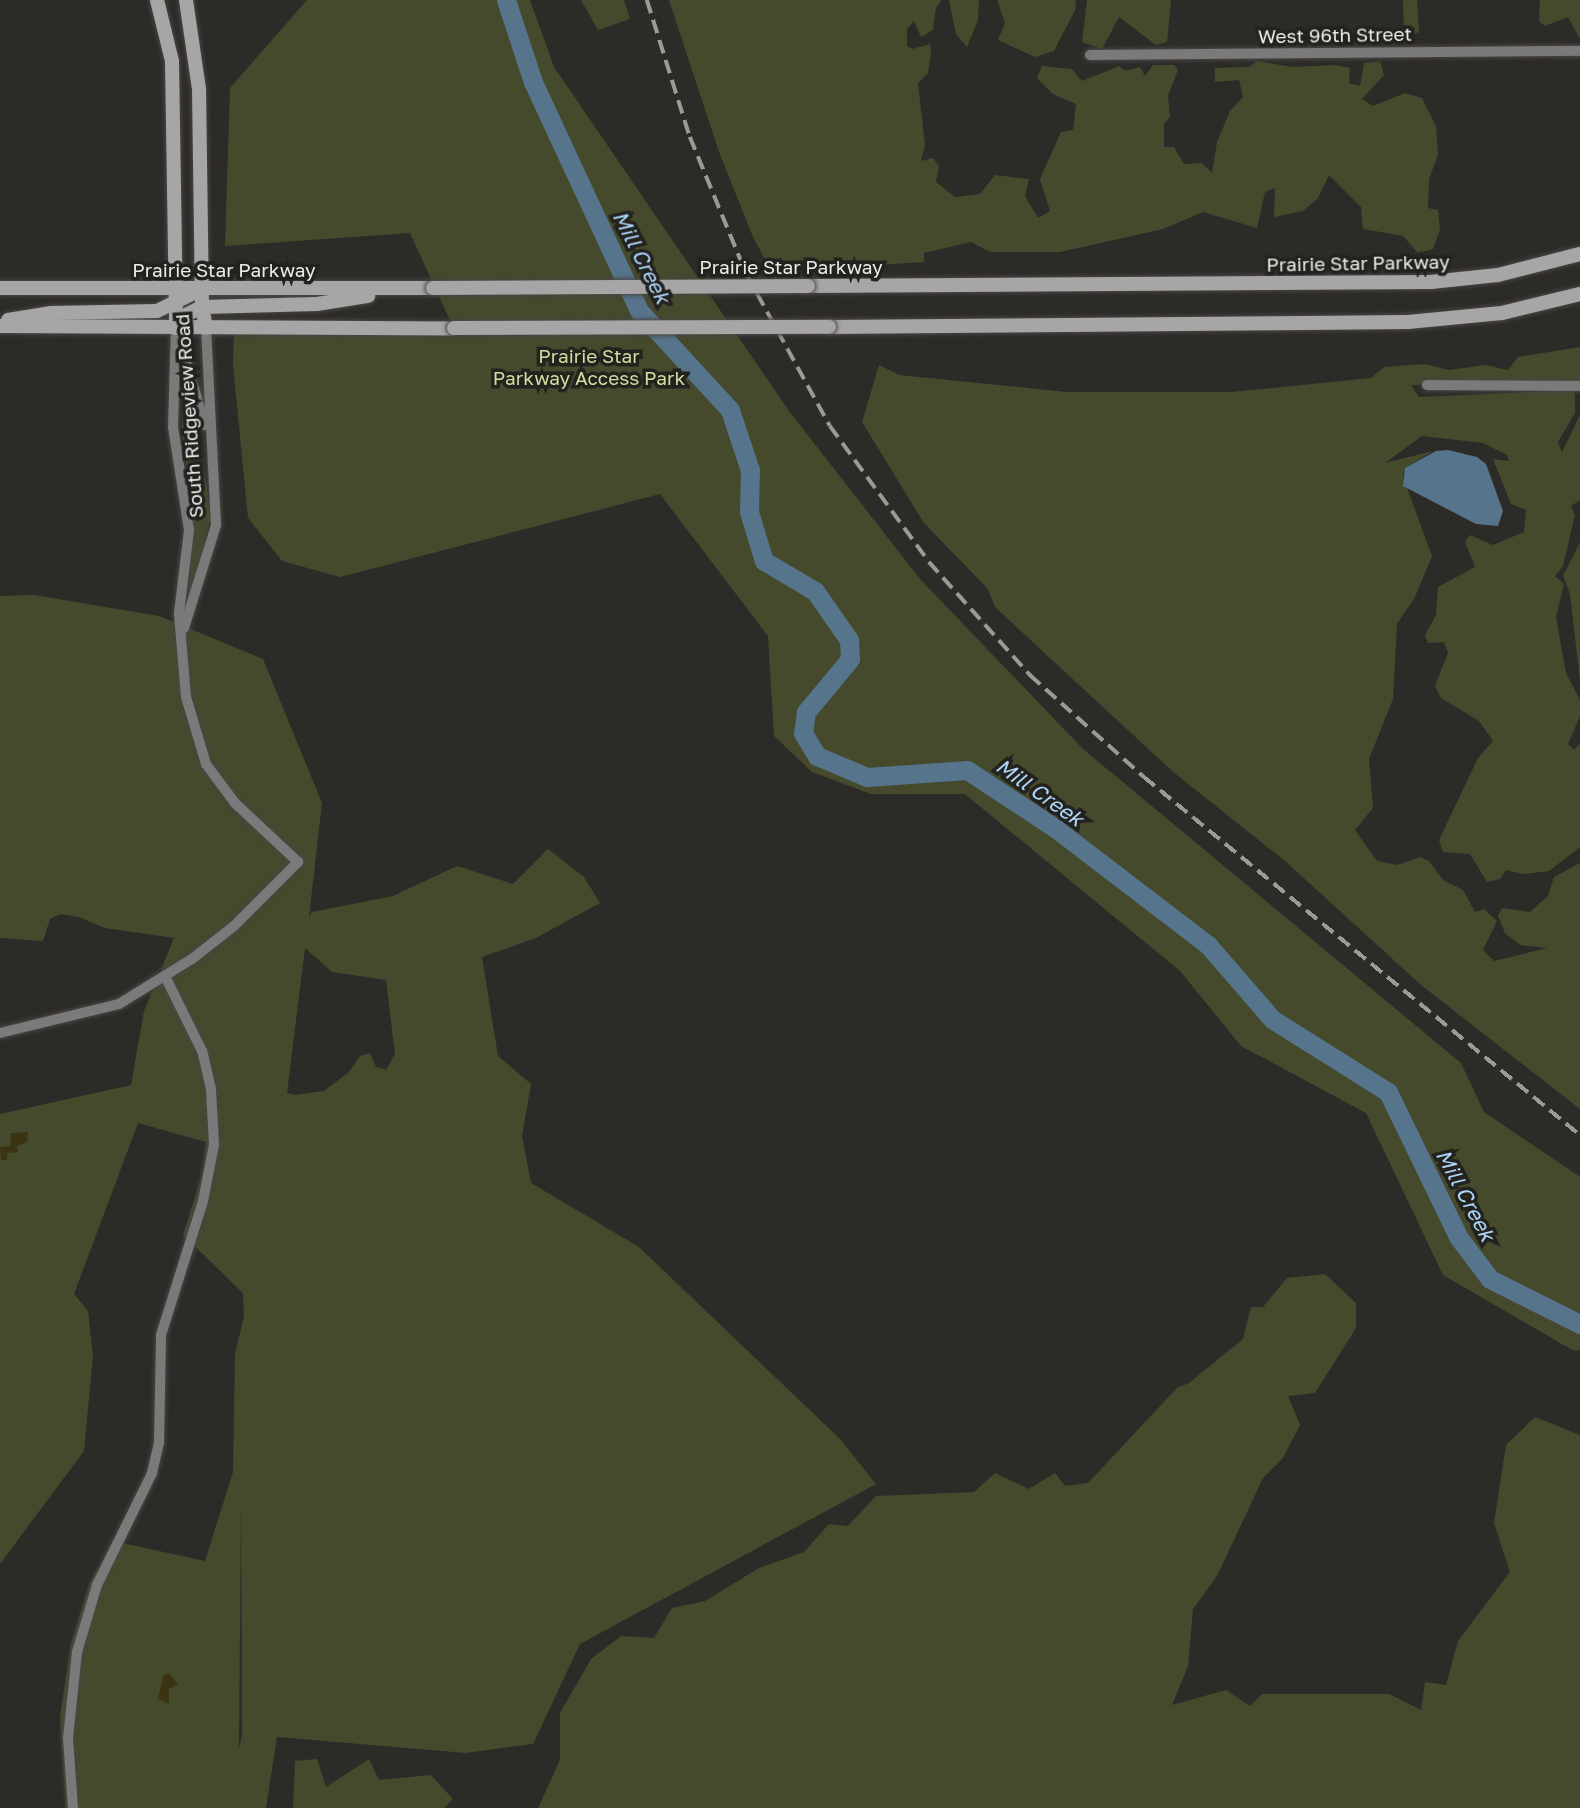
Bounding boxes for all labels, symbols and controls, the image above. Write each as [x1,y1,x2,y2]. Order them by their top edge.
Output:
street label: West 96th Street [1258,22,1412,48]
water label: Mill Creek [608,206,676,308]
street label: Prairie Star Parkway [1266,250,1450,276]
street label: Prairie Star Parkway [699,256,883,278]
street label: Prairie Star Parkway [132,259,316,281]
street label: South Ridgeview Road [170,313,208,519]
park label: Prairie Star Parkway Access Park [493,345,685,389]
water label: Mill Creek [991,753,1089,831]
water label: Mill Creek [1431,1145,1501,1245]

